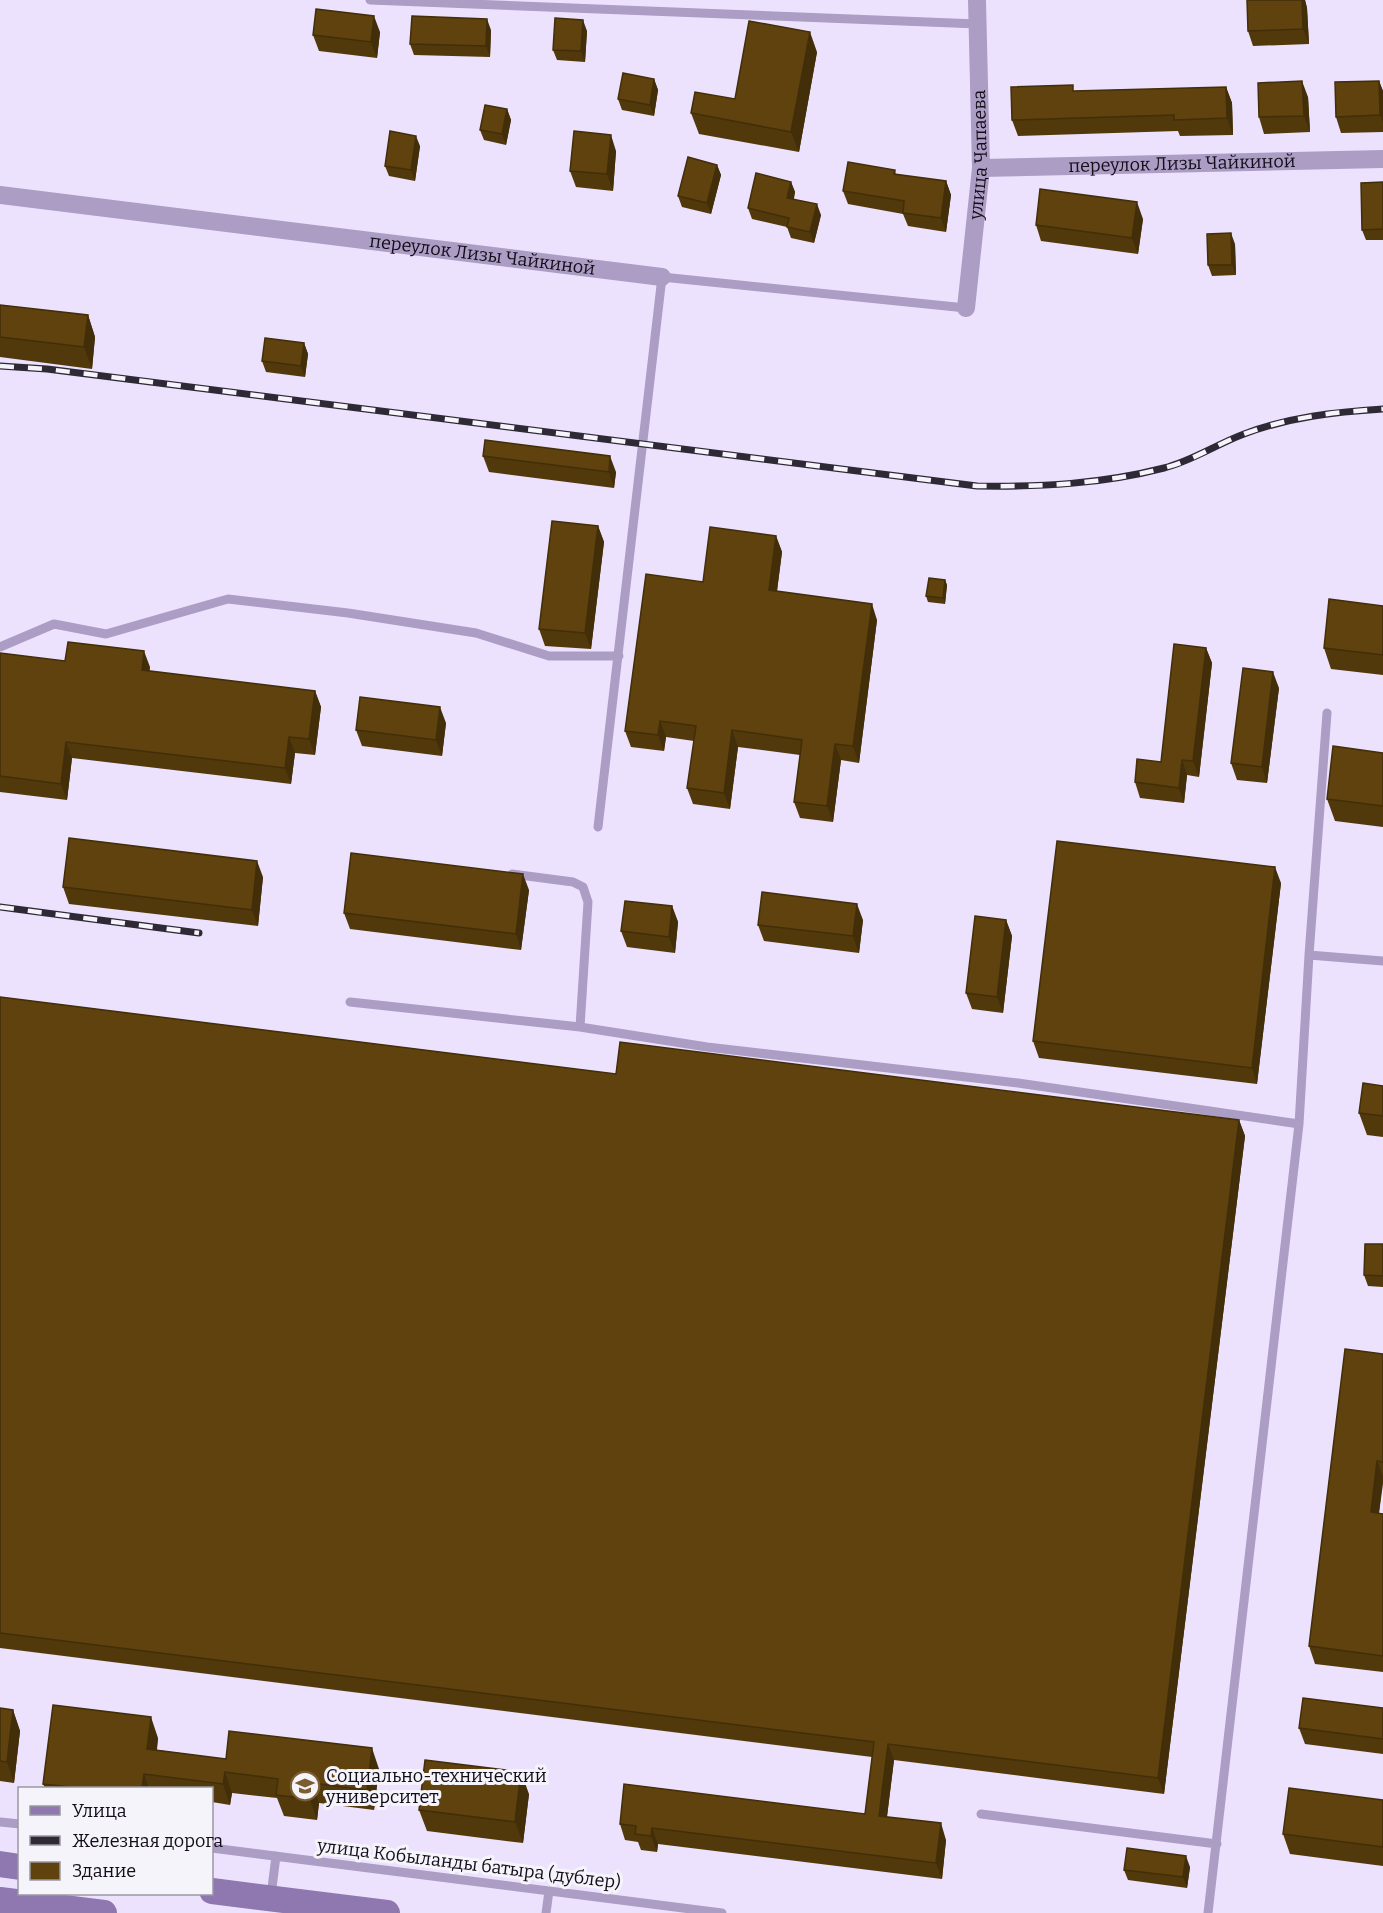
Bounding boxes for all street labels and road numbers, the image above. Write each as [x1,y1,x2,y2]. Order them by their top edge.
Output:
street label: улица Чапаева [964,89,992,222]
street label: переулок Лизы Чайкиной [1068,150,1296,177]
street label: переулок Лизы Чайкиной [368,230,597,280]
street label: улица Кобыланды батыра (дублер) [315,1834,622,1894]

